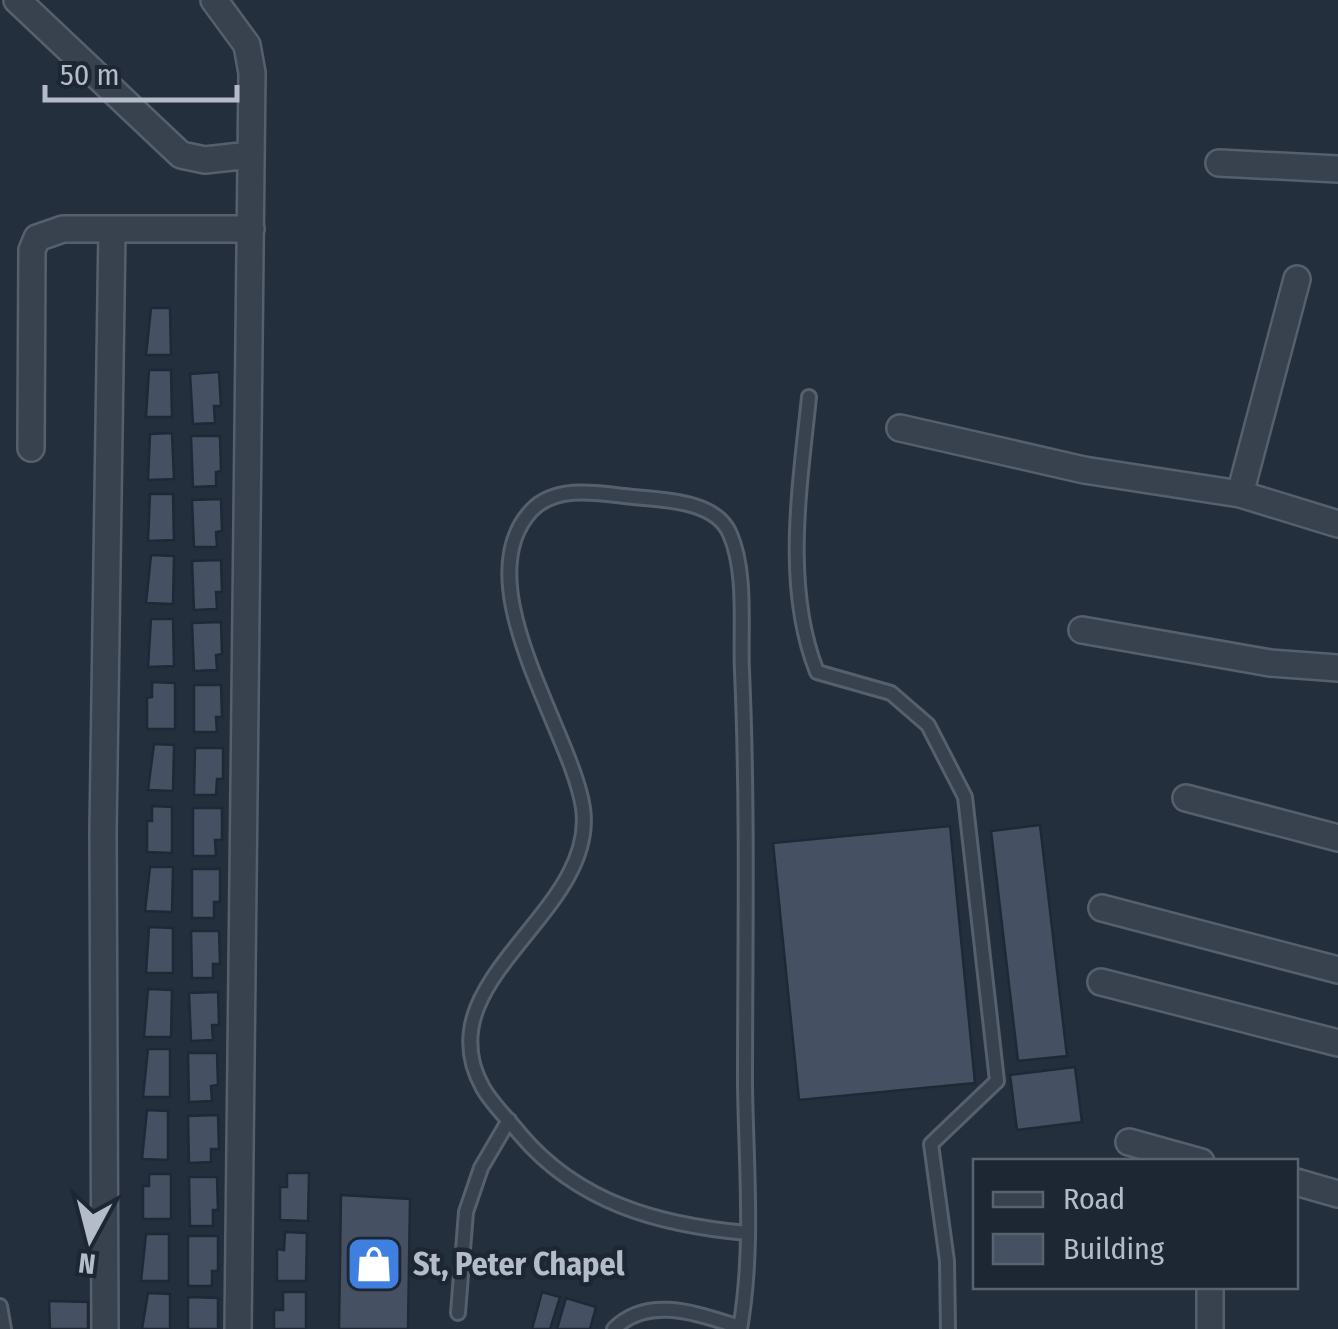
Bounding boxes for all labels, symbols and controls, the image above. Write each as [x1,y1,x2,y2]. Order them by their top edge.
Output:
scale bar [45,40,238,102]
text: 50 m [60,57,120,93]
legend [973,1159,1298,1289]
text: Road [1063,1181,1125,1217]
north arrow [40,1189,140,1289]
text: Building [1063,1231,1165,1267]
shop icon: St, Peter Chapel [344,1234,404,1294]
place label: St, Peter Chapel [413,1245,625,1283]
text: N [77,1246,97,1281]

